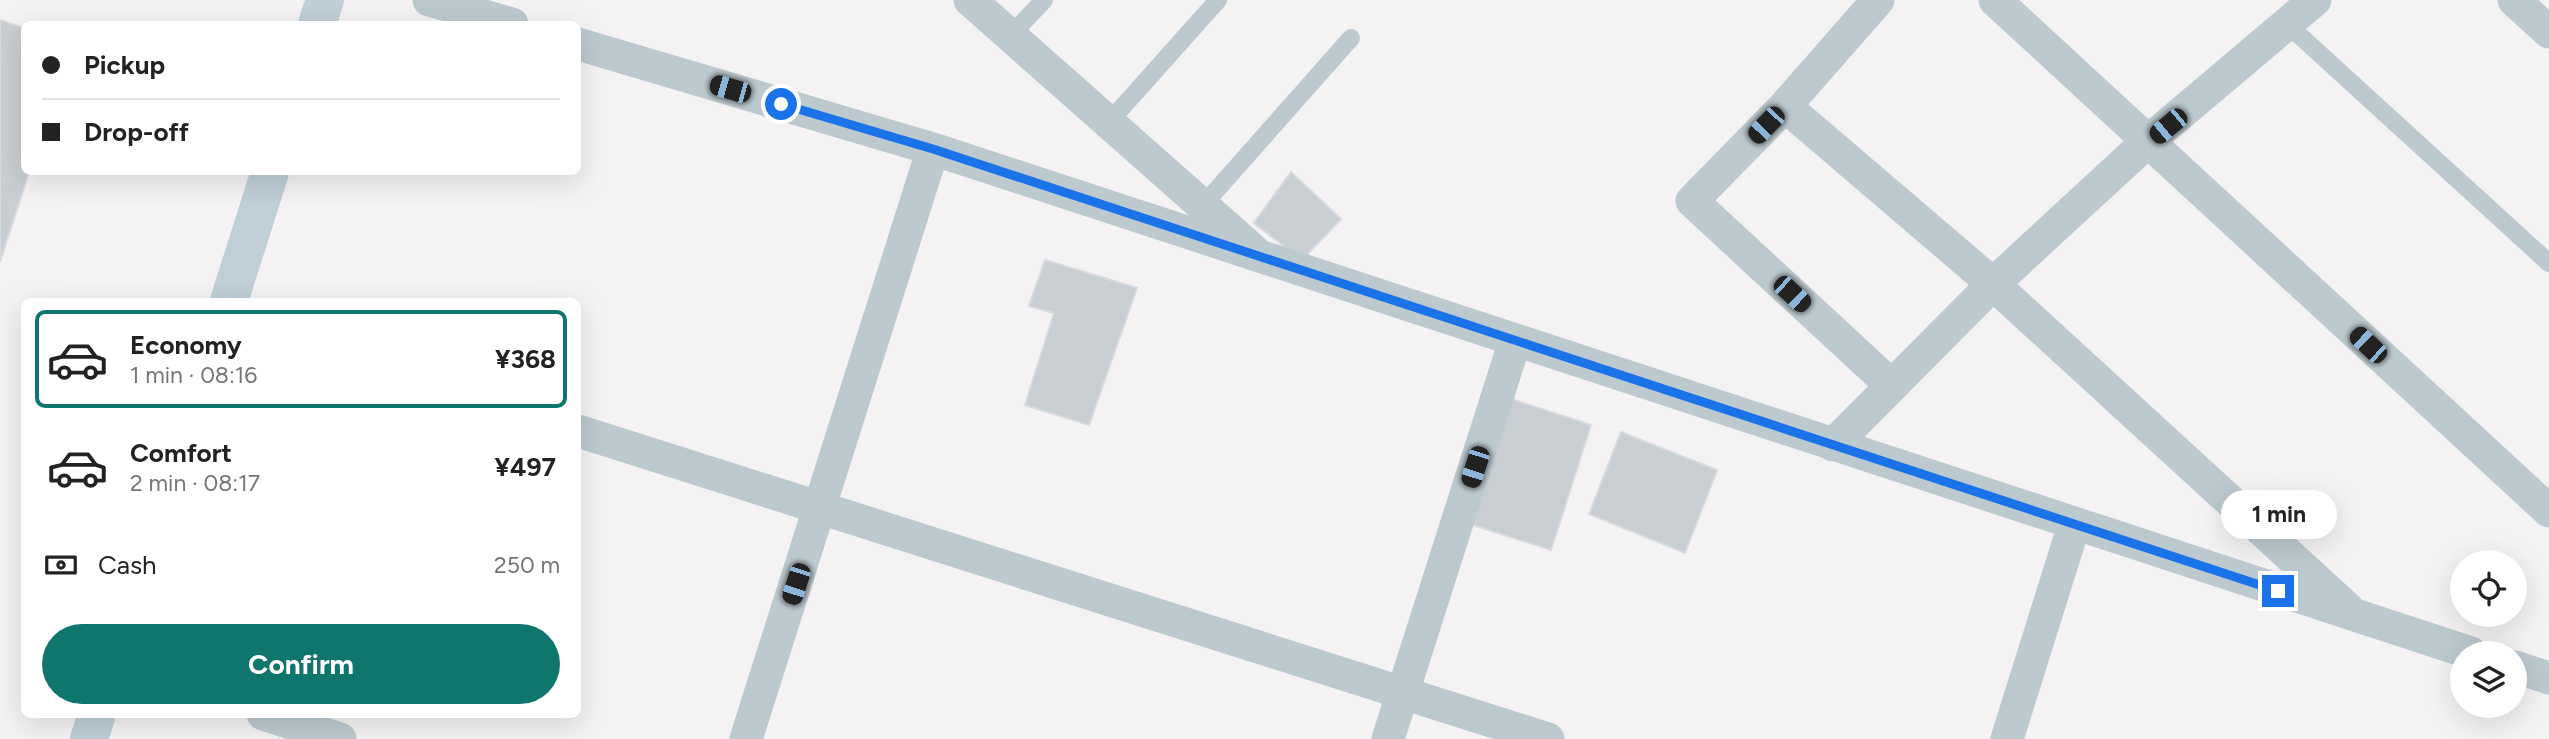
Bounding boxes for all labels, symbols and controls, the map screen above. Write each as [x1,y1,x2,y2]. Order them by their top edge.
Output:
text: Pickup [84,49,165,81]
car [707,73,754,105]
route start [765,88,797,120]
car [1744,103,1789,147]
car [2146,104,2191,148]
text: Drop-off [84,116,189,148]
car [1770,272,1815,316]
car [2346,323,2391,367]
icon: car [46,328,109,391]
text: Economy [130,329,242,361]
text: ¥368 [495,343,556,375]
text: 1 min · 08:16 [130,361,257,389]
icon: car [46,436,109,499]
text: Comfort [130,437,232,469]
car [1459,444,1492,490]
text: ¥497 [495,451,556,483]
text: 2 min · 08:17 [130,469,260,497]
callout: 1 min [2220,490,2336,538]
text: 1 min [2252,500,2306,528]
icon: cash [42,546,80,584]
text: Cash [98,549,157,581]
map controls [2450,550,2527,718]
button: locate [2450,550,2527,627]
text: 250 m [494,551,560,579]
car [780,561,813,607]
route end [2262,575,2294,607]
button: Confirm [42,624,560,704]
button: layers [2450,641,2527,718]

